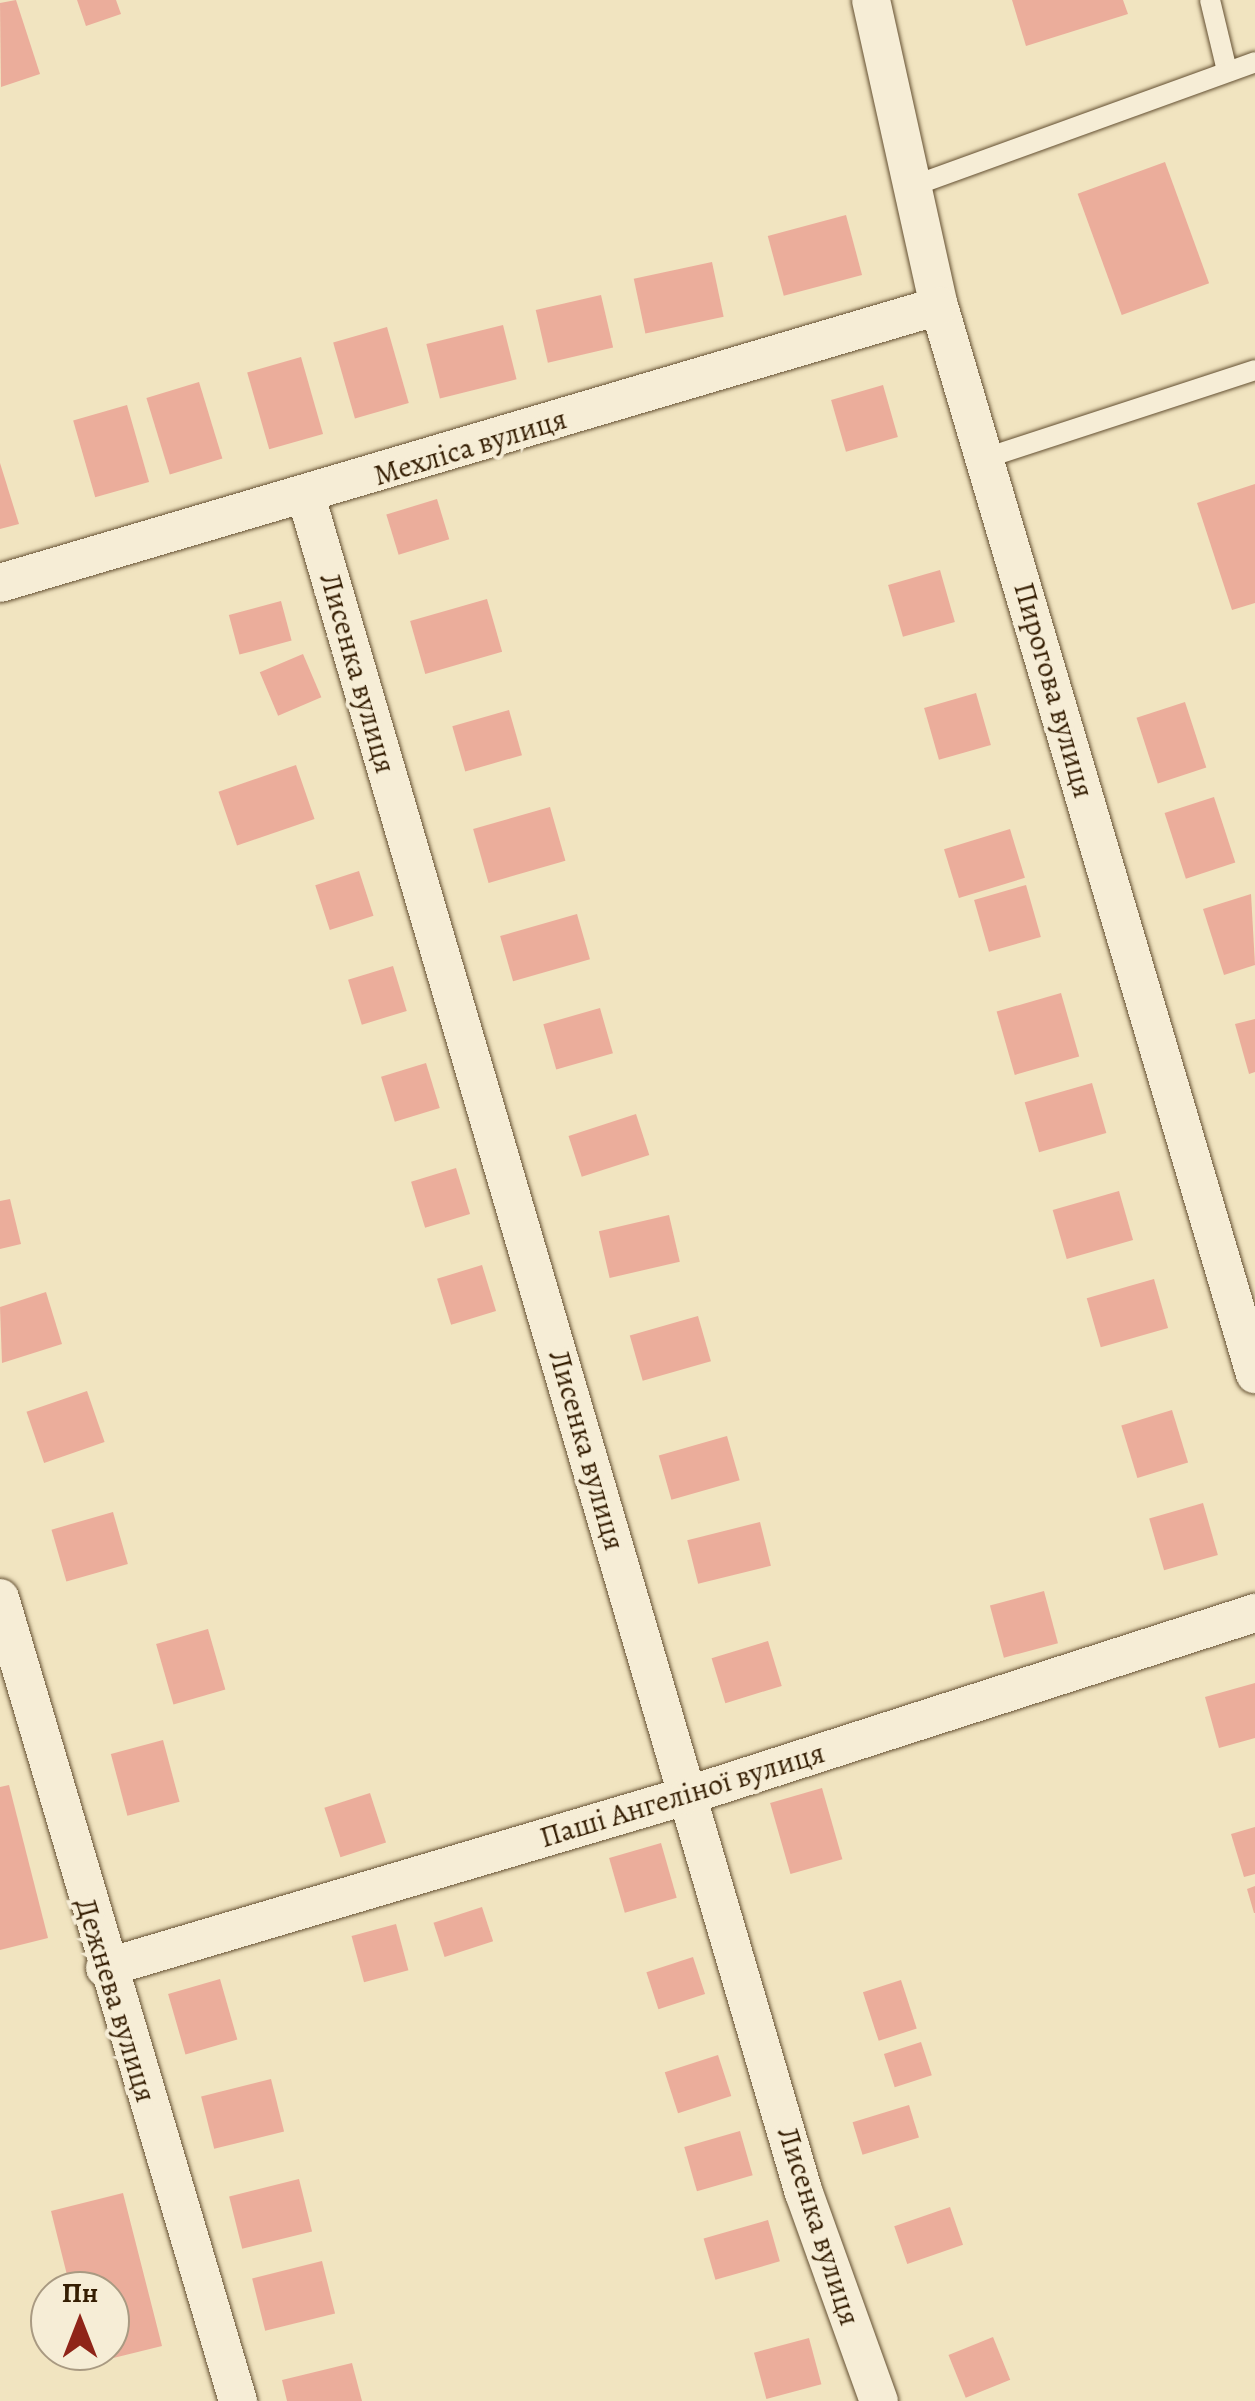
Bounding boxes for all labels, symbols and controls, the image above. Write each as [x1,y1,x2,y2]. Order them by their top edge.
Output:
street label: Мехліса вулиця [369,401,571,493]
street label: Лисенка вулиця [312,569,404,777]
street label: Пирогова вулиця [1006,578,1102,802]
street label: Лисенка вулиця [541,1346,633,1554]
street label: Паші Ангеліної вулиця [535,1735,829,1855]
street label: Дежнева вулиця [68,1894,164,2106]
street label: Лисенка вулиця [770,2122,868,2330]
north arrow [30,2271,130,2371]
text: Пн [62,2274,98,2312]

